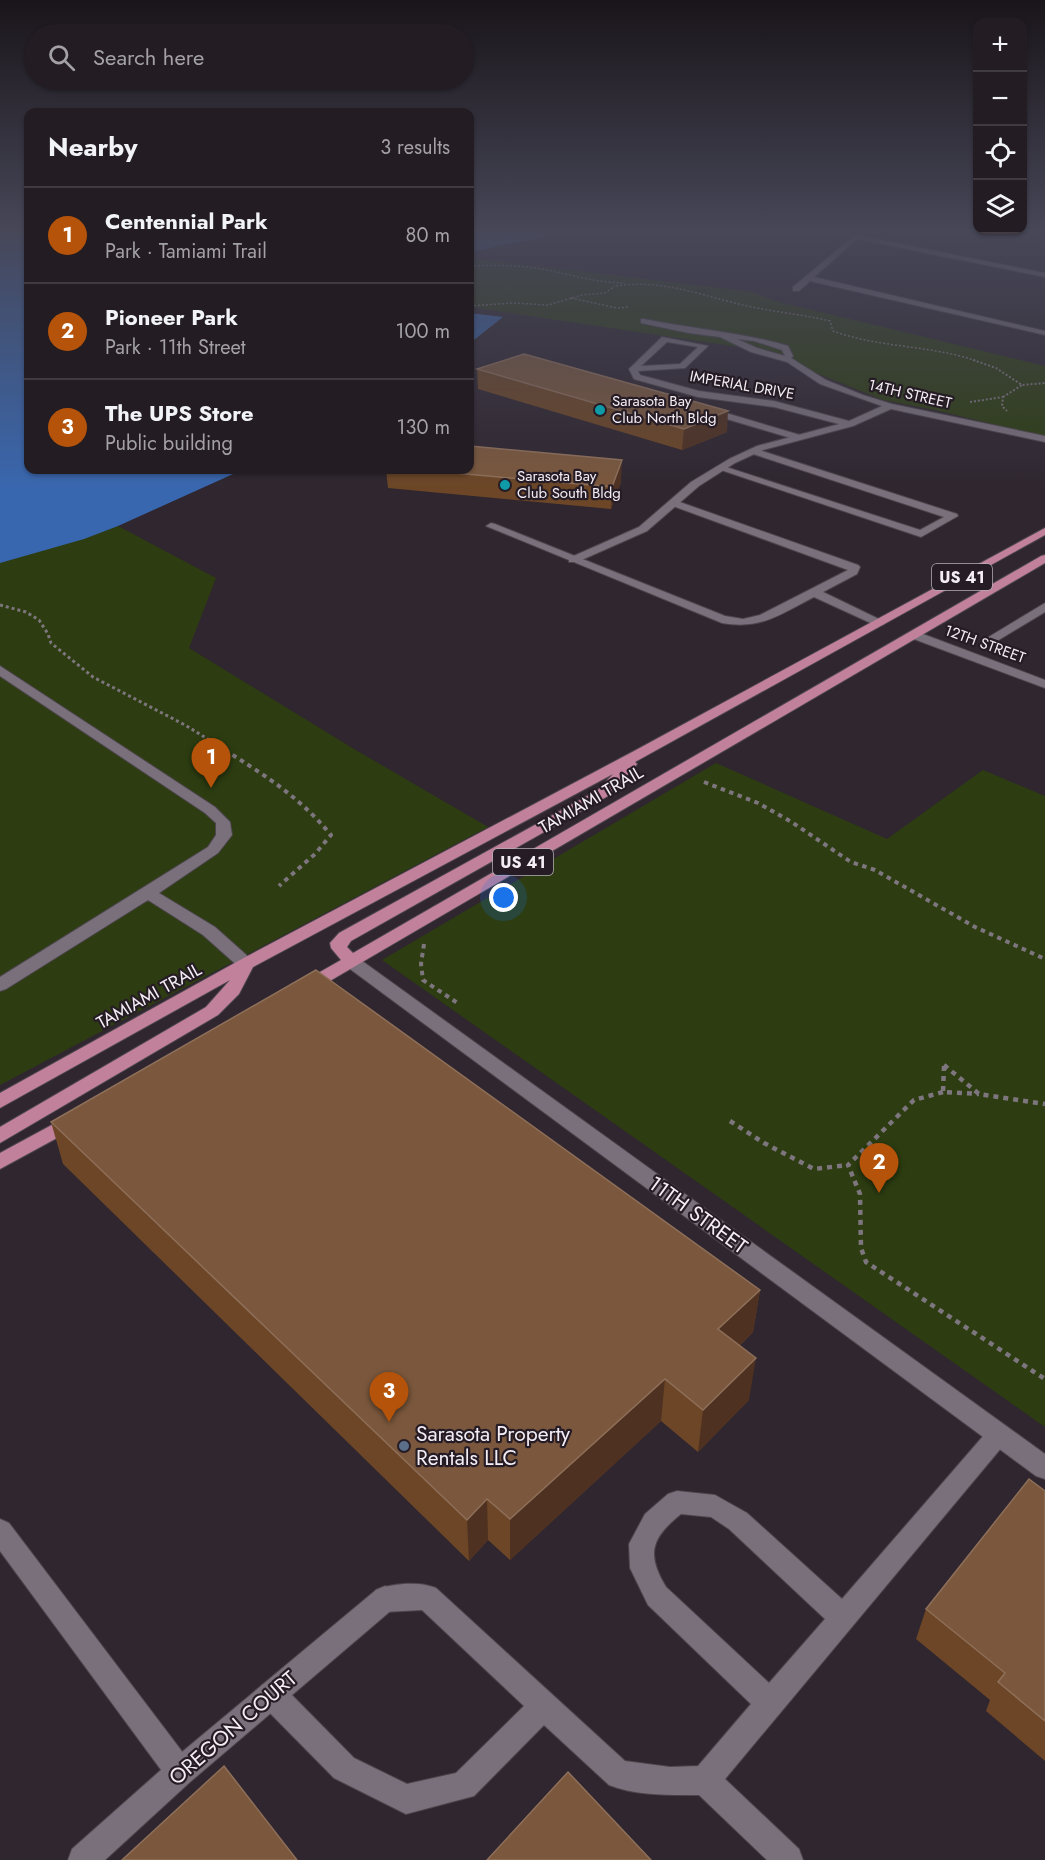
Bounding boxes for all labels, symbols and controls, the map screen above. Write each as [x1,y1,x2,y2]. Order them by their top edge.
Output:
map controls [973,18,1027,234]
button: + [973,18,1027,72]
search box [24,24,474,90]
icon: search [45,41,78,74]
text: Search here [93,41,204,73]
button: − [973,72,1027,126]
button: locate [973,126,1027,180]
text: Nearby [48,128,137,166]
text: 3 results [380,133,450,162]
button: layers [973,180,1027,234]
text: Centennial Park [105,205,268,237]
text: 1 [62,221,73,250]
text: 80 m [405,221,450,250]
text: Park · Tamiami Trail [105,237,267,266]
text: Pioneer Park [105,301,238,333]
text: 2 [61,317,74,346]
text: 100 m [395,317,450,346]
text: Park · 11th Street [105,333,246,362]
street label: IMPERIAL DRIVE [688,365,796,405]
street label: 14TH STREET [866,374,954,414]
place label: Sarasota Bay Club North Bldg [612,390,717,429]
text: The UPS Store [105,397,254,429]
marker: Sarasota Bay Club North Bldg [593,403,607,417]
text: 3 [61,413,74,442]
text: 130 m [396,413,450,442]
text: Public building [105,429,233,458]
place label: Sarasota Bay Club South Bldg [517,465,621,504]
marker: Sarasota Bay Club South Bldg [498,478,512,492]
road number: US 41 [932,564,992,590]
street label: 12TH STREET [942,619,1029,669]
pin: 1 [192,738,230,788]
street label: TAMIAMI TRAIL [534,760,648,840]
road number: US 41 [493,849,553,875]
your location [489,883,518,912]
street label: TAMIAMI TRAIL [92,956,206,1036]
pin: 2 [860,1144,898,1193]
street label: 11TH STREET [642,1169,754,1261]
pin: 3 [370,1372,408,1422]
place label: Sarasota Property Rentals LLC [416,1419,571,1473]
marker: Sarasota Property Rentals LLC [397,1439,411,1453]
street label: OREGON COURT [162,1664,304,1792]

